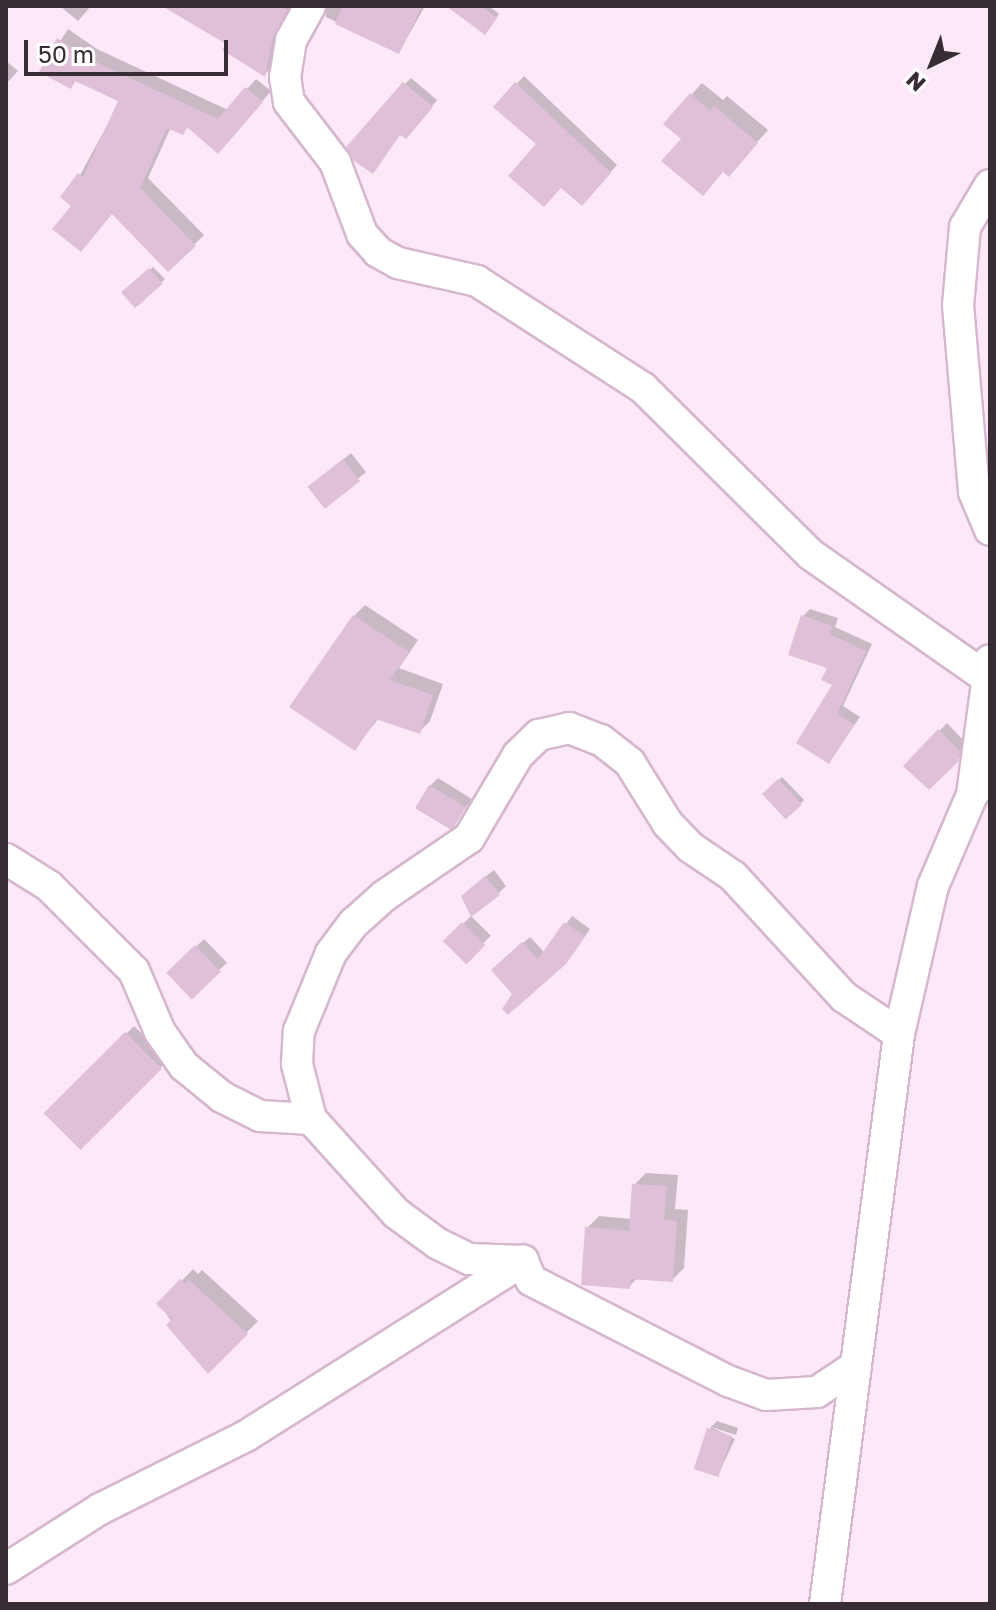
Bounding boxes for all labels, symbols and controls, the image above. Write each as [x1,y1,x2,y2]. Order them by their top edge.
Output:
scale bar [28,24,232,74]
north arrow [892,24,972,104]
text: 50 m [38,39,94,68]
text: N [900,66,931,98]

